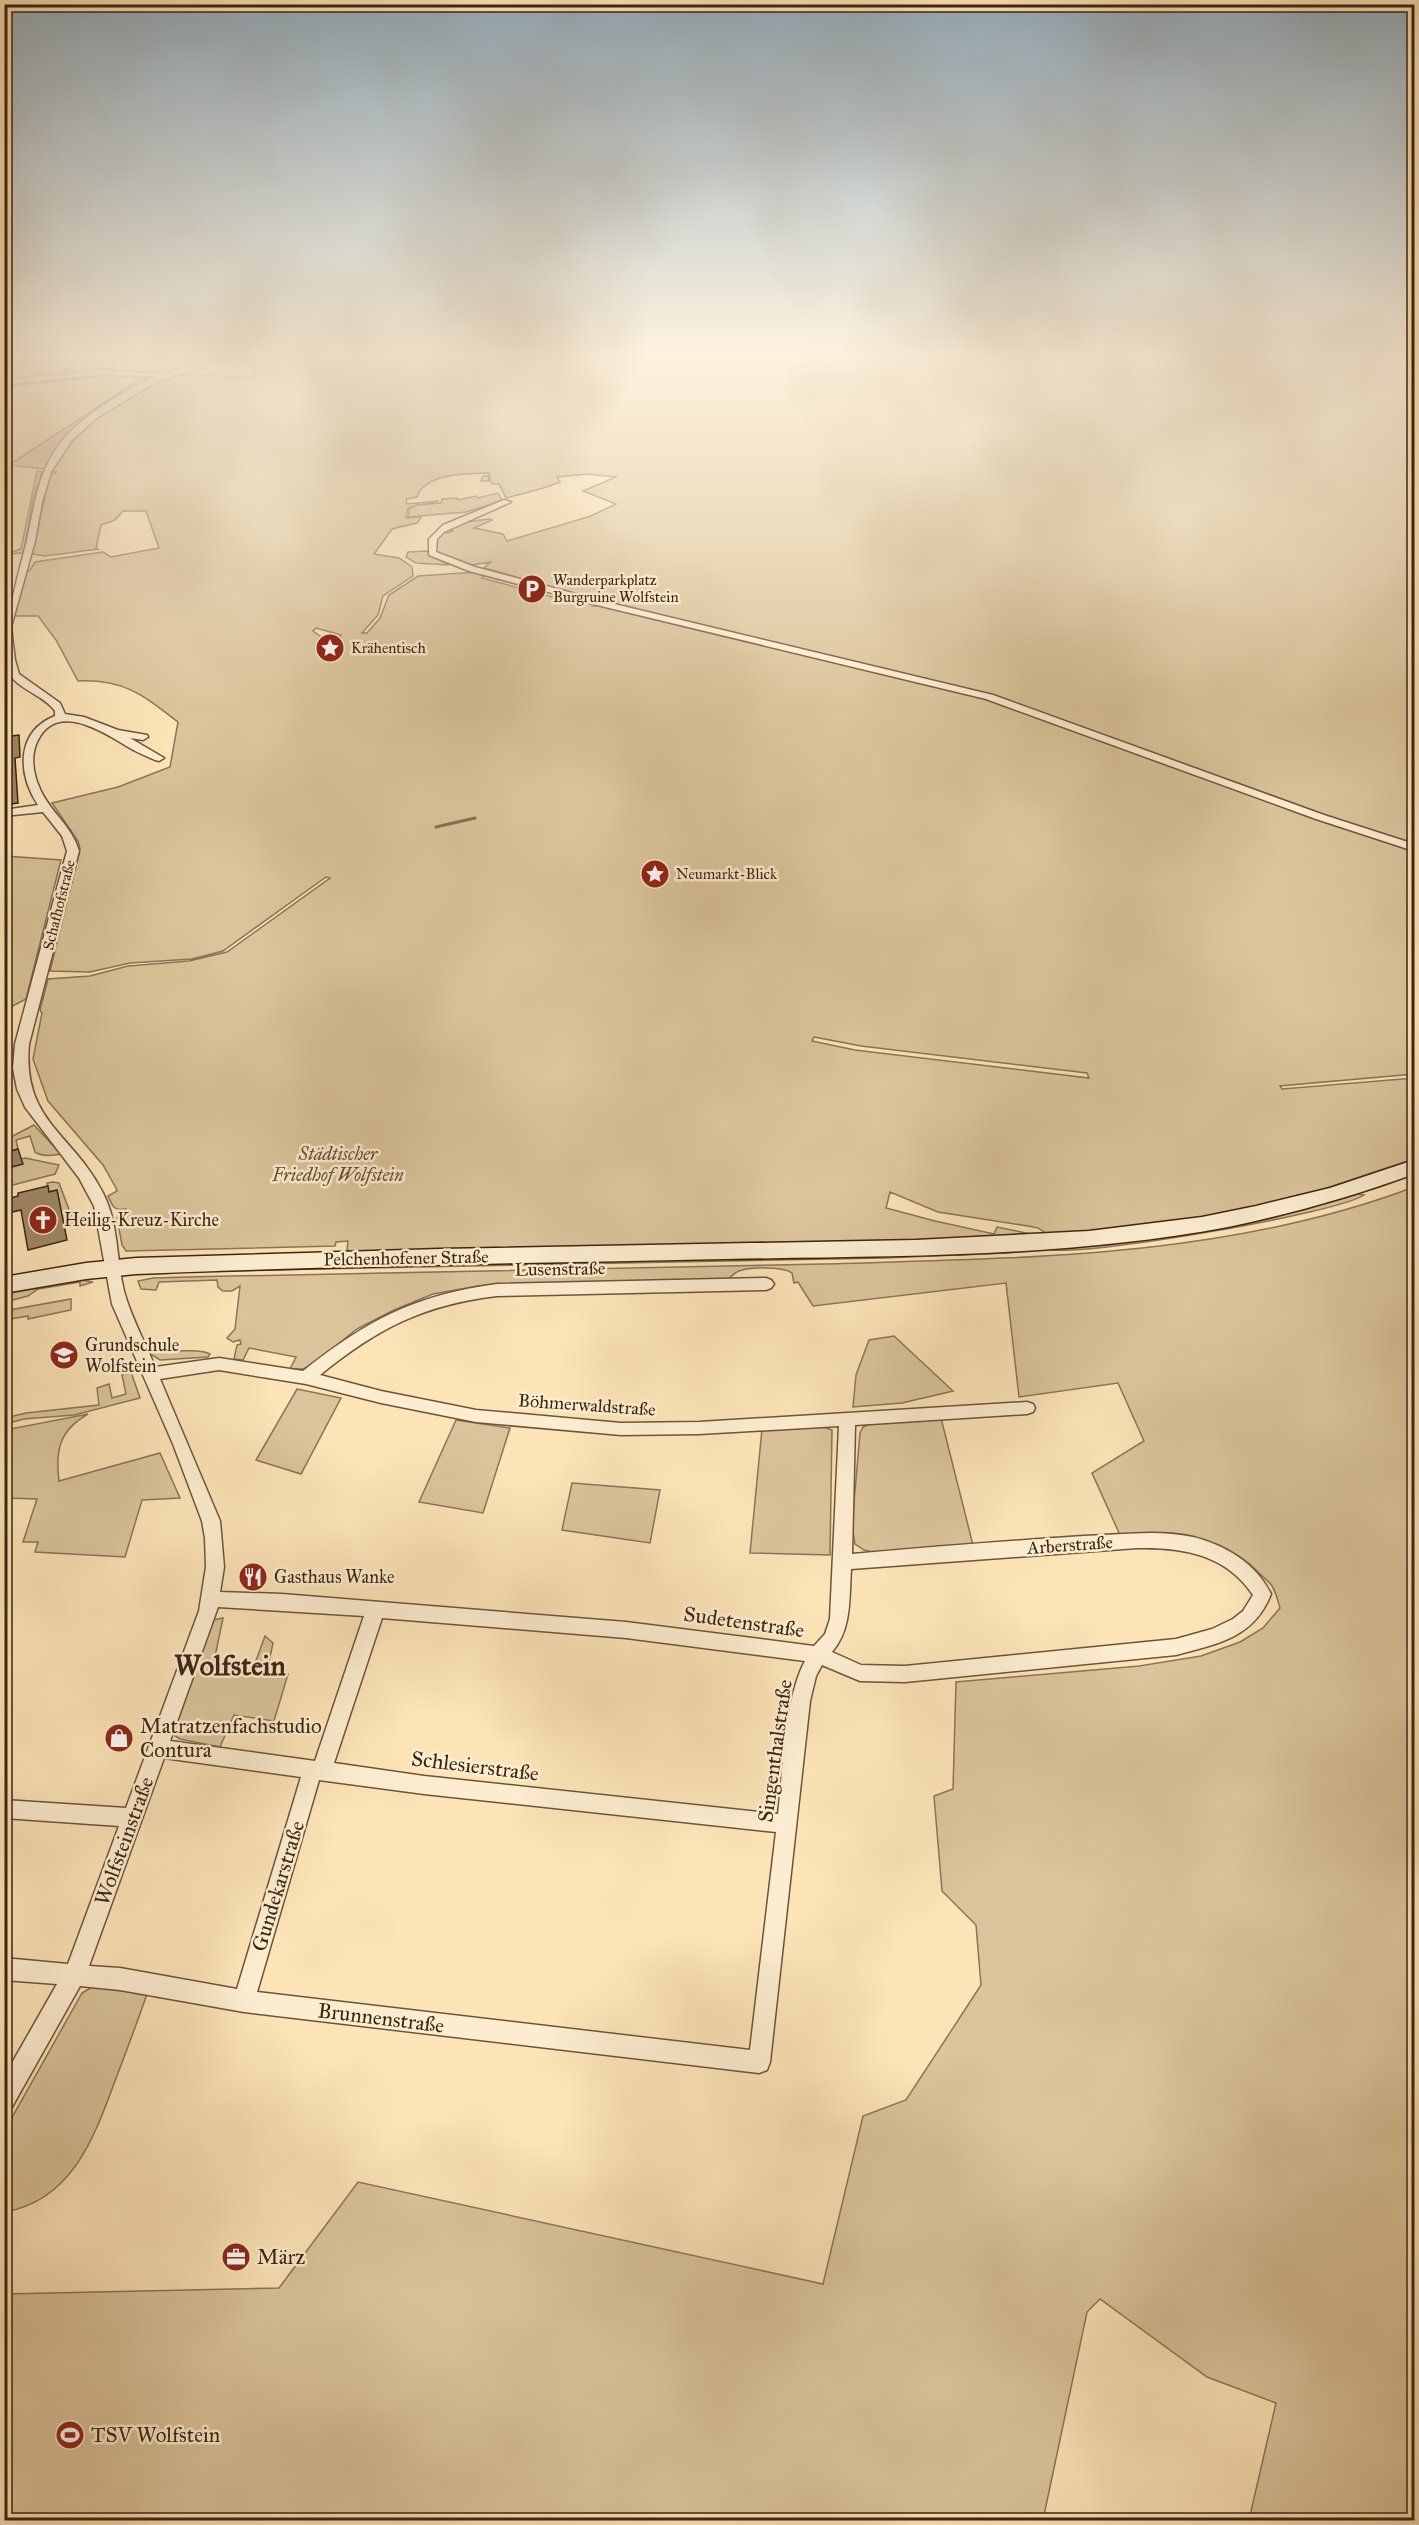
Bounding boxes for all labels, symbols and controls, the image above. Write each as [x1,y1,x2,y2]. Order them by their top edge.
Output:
place label: Wanderparkplatz Burgruine Wolfstein [553,571,679,606]
parking icon: Wanderparkplatz Burgruine Wolfstein [516,573,548,605]
place icon: Krähentisch [314,632,346,664]
place label: Krähentisch [351,639,426,657]
street label: Schafhofstraße [39,858,79,952]
place icon: Neumarkt-Blick [639,858,671,890]
place label: Neumarkt-Blick [676,865,777,883]
park label: Städtischer Friedhof Wolfstein [271,1143,404,1186]
church icon: Heilig-Kreuz-Kirche [27,1204,59,1236]
place label: Heilig-Kreuz-Kirche [64,1209,219,1232]
street label: Pelchenhofener Straße [323,1246,489,1270]
street label: Lusenstraße [514,1257,606,1281]
place label: Grundschule Wolfstein [85,1334,179,1377]
school or university icon: Grundschule Wolfstein [48,1339,80,1371]
street label: Böhmerwaldstraße [518,1389,656,1421]
street label: Arberstraße [1025,1531,1114,1559]
restaurant icon: Gasthaus Wanke [237,1561,269,1593]
place label: Gasthaus Wanke [274,1566,395,1588]
street label: Sudetenstraße [682,1601,806,1643]
district label: Wolfstein [174,1648,286,1683]
street label: Singenthalstraße [752,1678,798,1824]
place label: Matratzenfachstudio Contura [140,1713,322,1763]
shop icon: Matratzenfachstudio Contura [103,1722,135,1754]
street label: Schlesierstraße [410,1745,541,1787]
street label: Wolfsteinstraße [89,1773,159,1909]
street label: Gundekarstraße [246,1817,310,1954]
street label: Brunnenstraße [316,1997,446,2039]
office icon: März [220,2241,252,2273]
place label: März [257,2244,305,2270]
sports icon: TSV Wolfstein [54,2419,86,2451]
place label: TSV Wolfstein [91,2422,220,2448]

